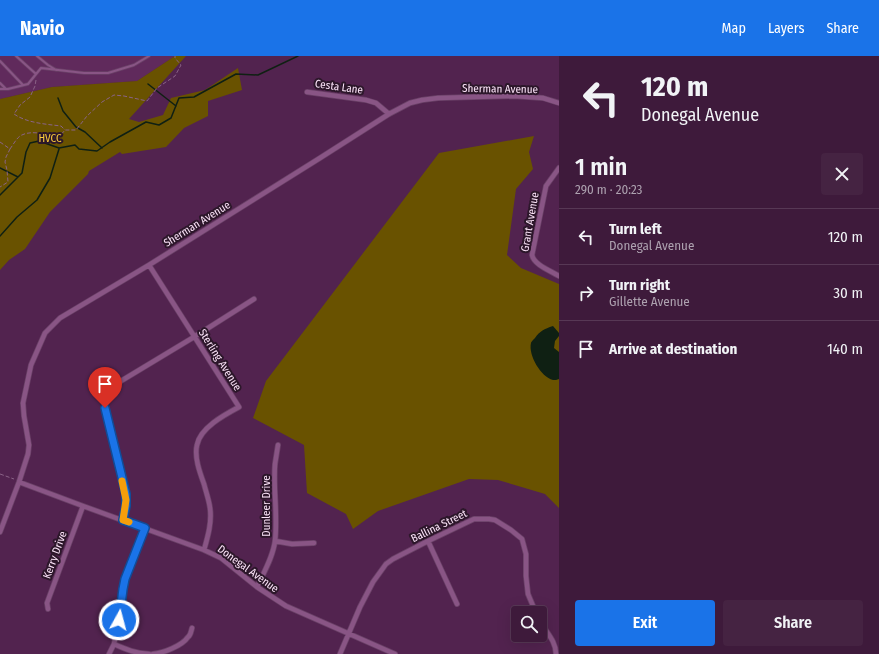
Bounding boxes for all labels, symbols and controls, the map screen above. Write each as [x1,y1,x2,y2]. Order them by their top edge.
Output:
text: Navio [20,17,65,40]
text: Map [722,20,746,37]
text: Layers [768,20,804,37]
text: Share [826,20,859,37]
text: 120 m [641,70,708,103]
icon: left [575,72,627,124]
street label: Cesta Lane [314,77,364,97]
street label: Sherman Avenue [462,82,538,96]
text: Donegal Avenue [641,104,759,126]
park label: HVCC [38,132,62,145]
text: 1 min [575,153,627,181]
button: close [821,153,863,195]
text: 290 m · 20:23 [575,182,642,197]
street label: Grant Avenue [518,191,542,253]
street label: Sherman Avenue [161,198,233,250]
text: Turn left [609,220,662,238]
icon: left [575,226,597,248]
text: 120 m [828,228,863,246]
text: Donegal Avenue [609,238,694,253]
text: Turn right [609,276,670,294]
icon: right [575,282,597,304]
text: 30 m [833,284,863,302]
text: Gillette Avenue [609,294,690,309]
street label: Sterling Avenue [196,327,244,393]
icon: arrive [575,338,597,360]
text: Arrive at destination [609,340,737,358]
text: 140 m [827,340,863,358]
pin [88,367,122,408]
icon: arrive [94,373,116,395]
street label: Dunleer Drive [260,475,273,537]
street label: Ballina Street [409,507,469,545]
street label: Kerry Drive [40,529,70,581]
street label: Donegal Avenue [215,543,281,595]
position arrow [98,599,140,641]
button: Exit [575,600,715,646]
button: Share [723,600,863,646]
map controls [511,606,547,642]
button: search [511,606,547,642]

